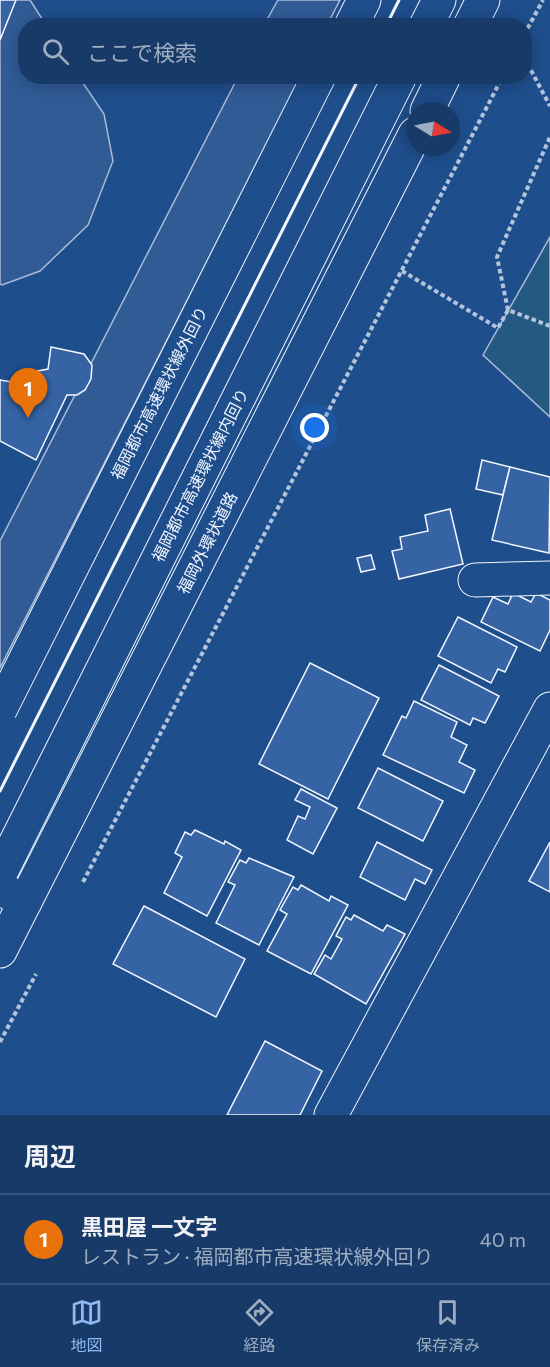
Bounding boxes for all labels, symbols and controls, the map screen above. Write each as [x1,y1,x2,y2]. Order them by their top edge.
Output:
search box [18,18,532,84]
icon: search [39,35,72,68]
text: ここで検索 [87,39,197,66]
north arrow [406,102,460,156]
street label: 福岡都市高速環状線外回り [107,303,211,483]
pin: 1 [9,368,48,418]
street label: 福岡都市高速環状線内回り [148,385,252,565]
your location [300,413,329,442]
street label: 福岡外環状道路 [173,489,240,597]
text: 周辺 [24,1140,76,1171]
text: 黒田屋 一文字 [81,1213,217,1240]
text: 1 [39,1227,48,1251]
text: 40 m [480,1227,526,1251]
text: レストラン · 福岡都市高速環状線外回り [81,1244,433,1268]
tab: 地図 [70,1296,103,1356]
tab: 経路 [243,1296,276,1356]
tab: 保存済み [416,1296,480,1356]

